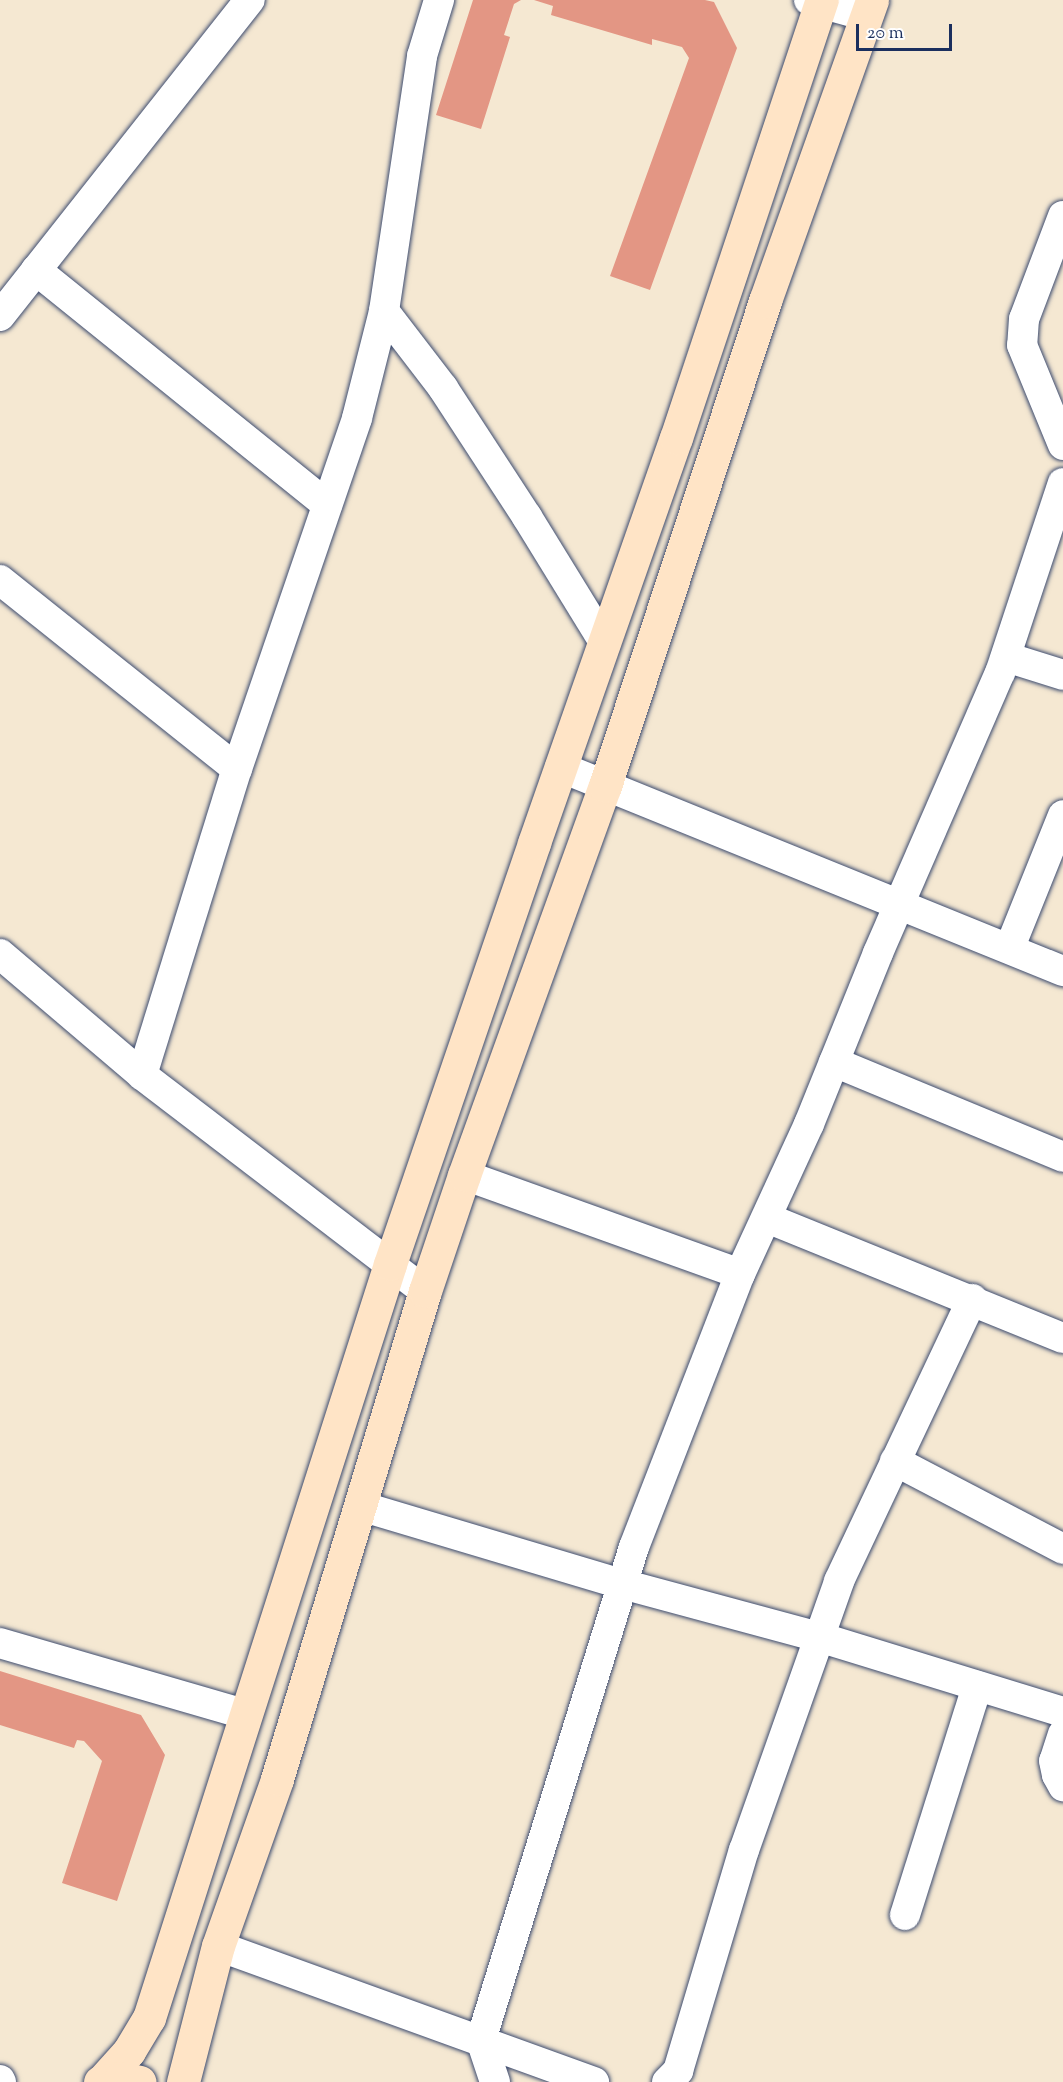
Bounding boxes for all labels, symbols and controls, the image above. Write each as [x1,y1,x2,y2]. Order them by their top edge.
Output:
scale bar [859,12,955,50]
text: 20 m [867,21,904,47]

